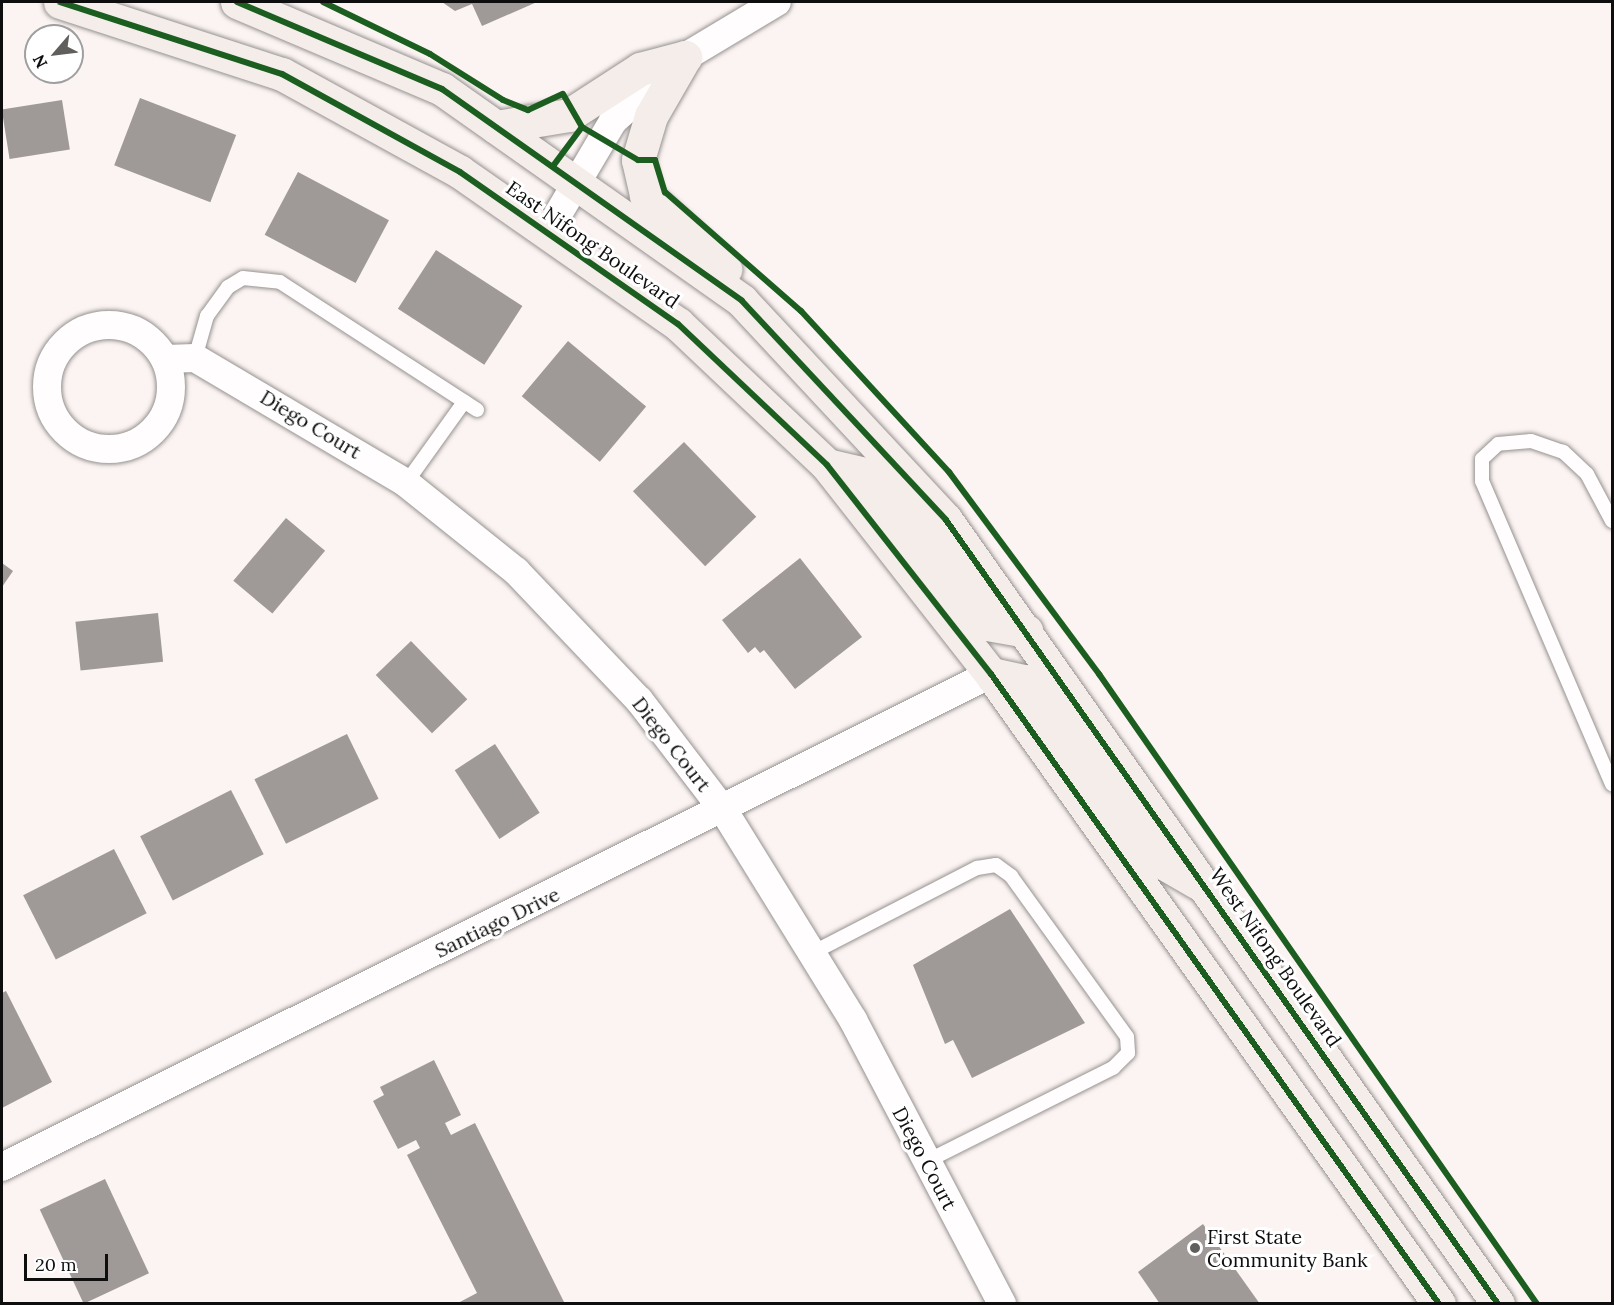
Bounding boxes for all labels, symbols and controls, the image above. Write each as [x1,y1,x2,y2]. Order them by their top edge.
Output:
north arrow [24,24,84,84]
text: N [28,51,52,72]
street label: East Nifong Boulevard [502,175,684,313]
street label: Diego Court [256,385,366,463]
street label: Diego Court [628,692,716,796]
street label: West Nifong Boulevard [1205,863,1347,1051]
street label: Santiago Drive [431,882,563,962]
street label: Diego Court [888,1102,962,1214]
place label: First State Community Bank [1207,1224,1368,1271]
marker: First State Community Bank [1188,1241,1202,1255]
scale bar [27,1242,111,1280]
text: 20 m [35,1253,77,1276]

